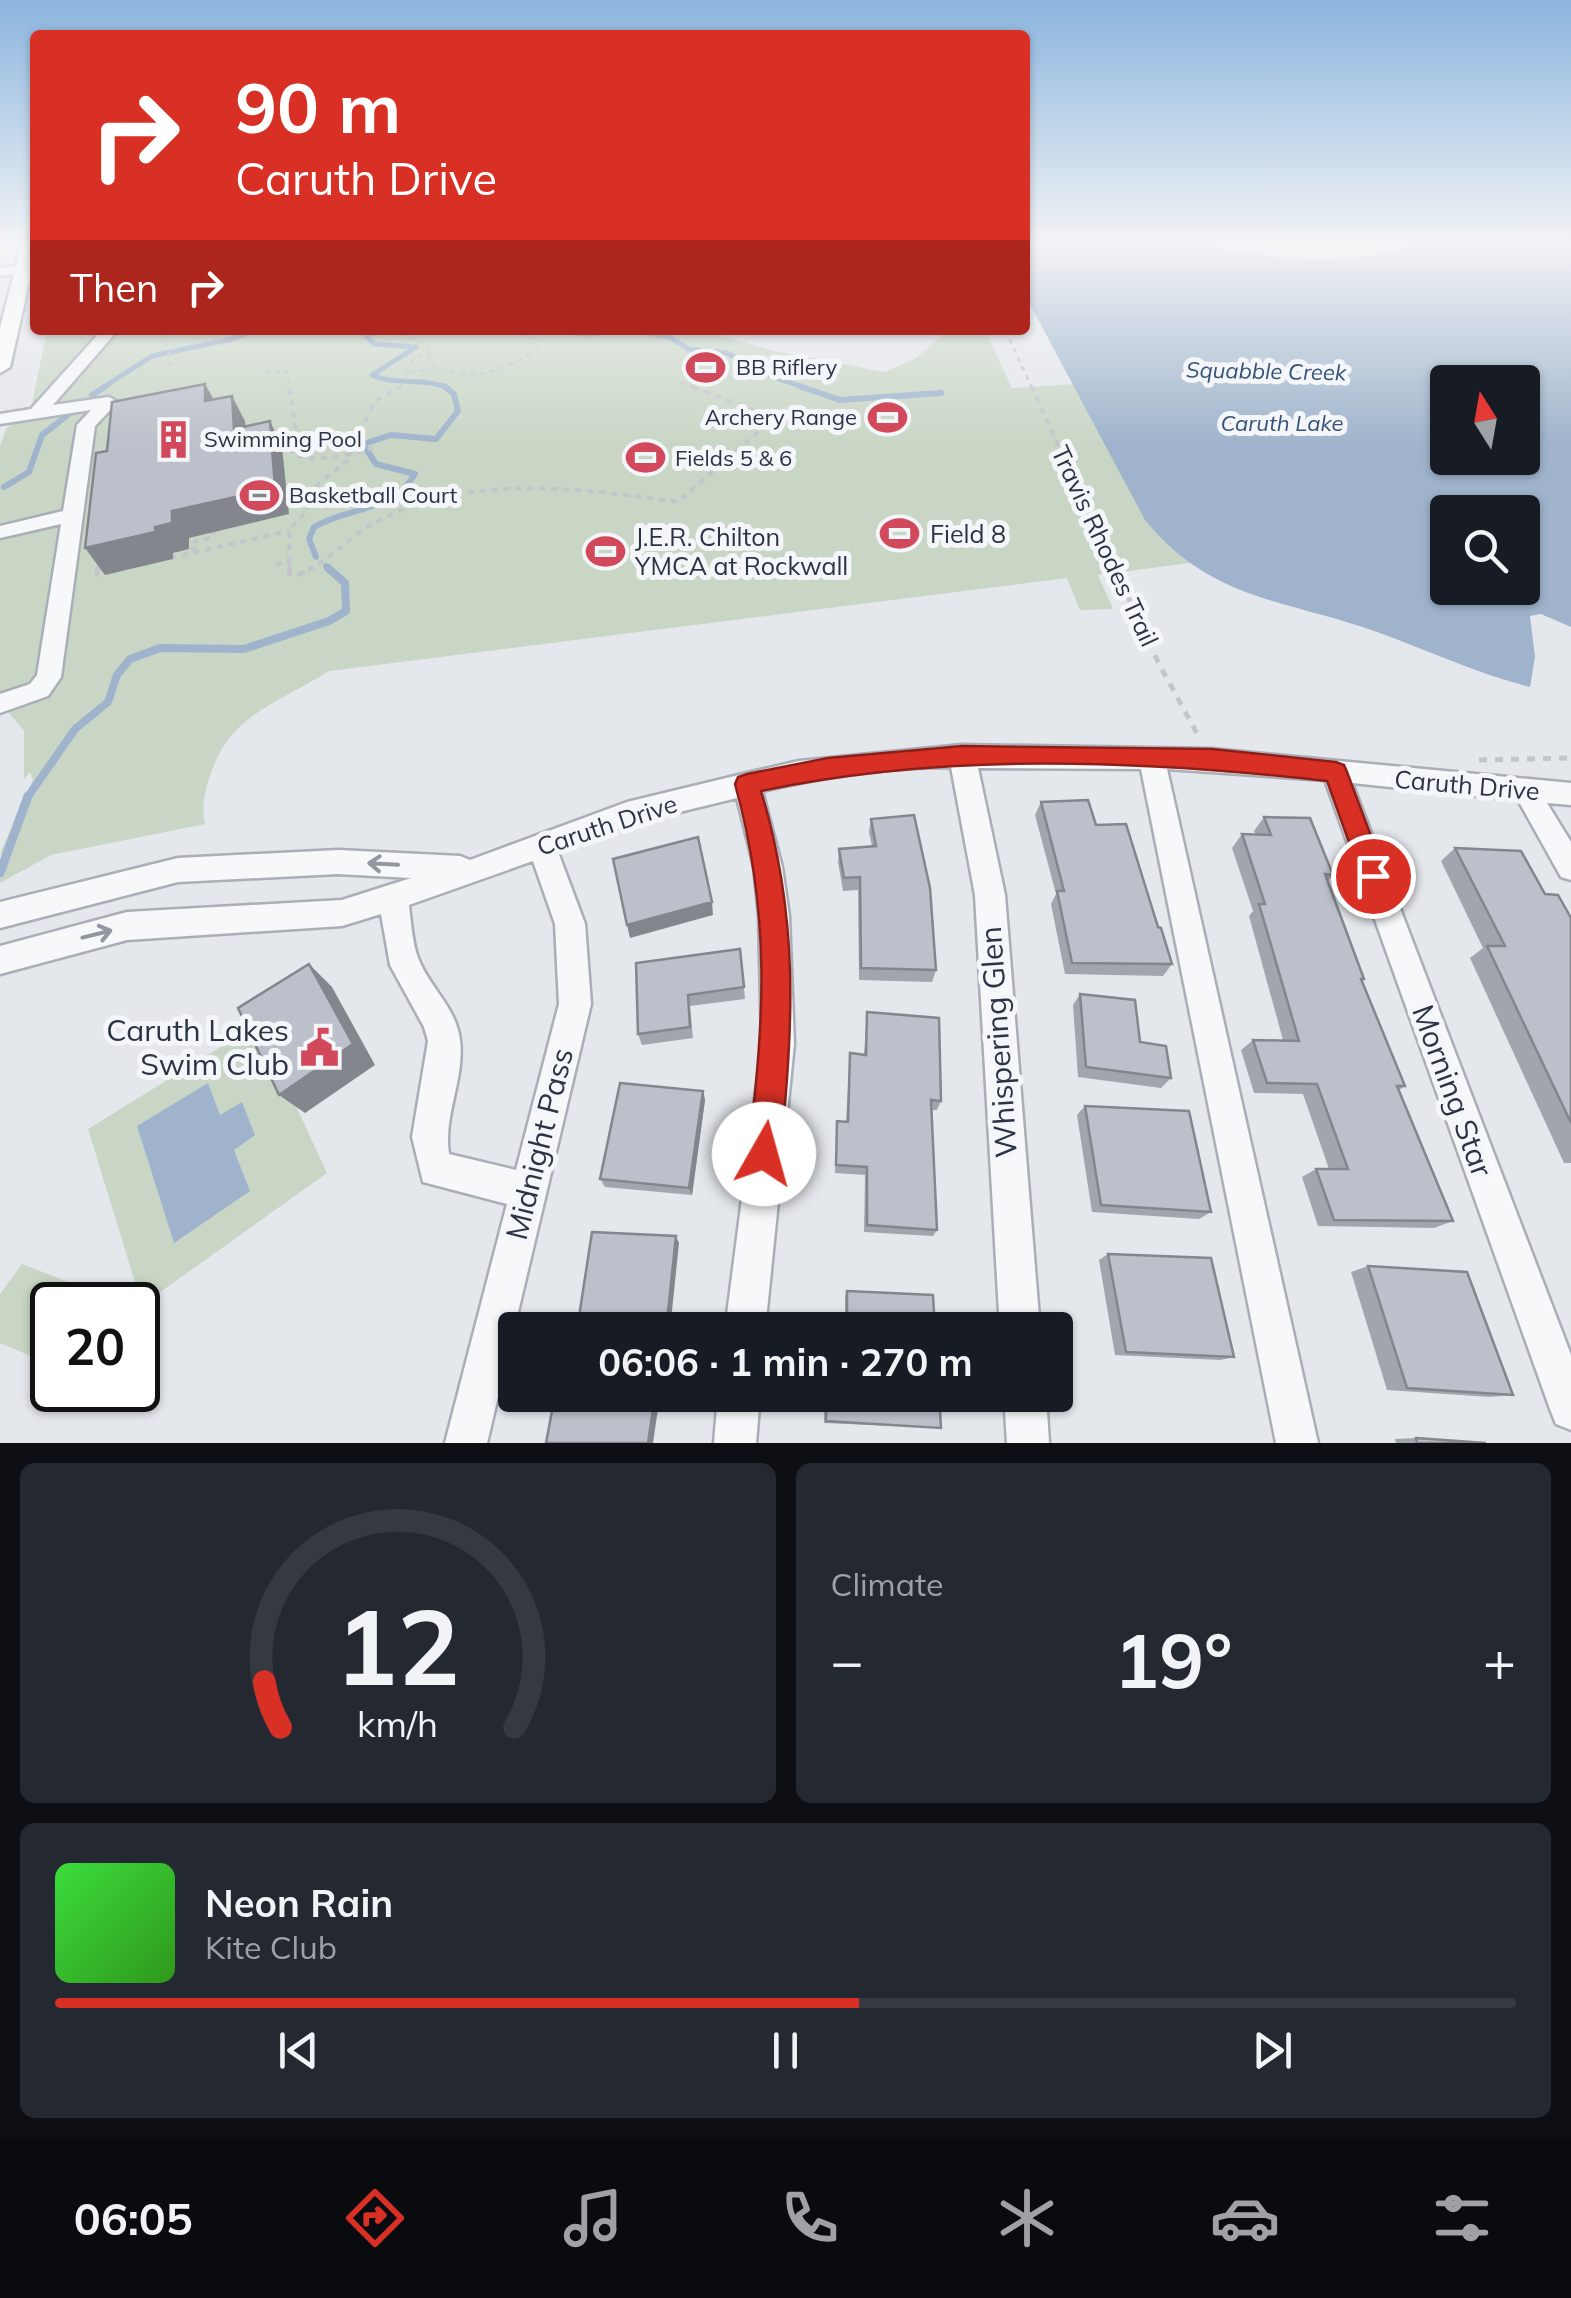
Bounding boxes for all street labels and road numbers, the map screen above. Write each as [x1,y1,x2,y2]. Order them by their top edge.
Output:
street label: Travis Rhodes Trail [1045,440,1166,651]
street label: Caruth Drive [1393,763,1541,806]
street label: Caruth Drive [533,787,681,862]
street label: Whispering Glen [971,925,1025,1159]
street label: Morning Star [1404,1000,1502,1182]
street label: Midnight Pass [497,1044,581,1244]

